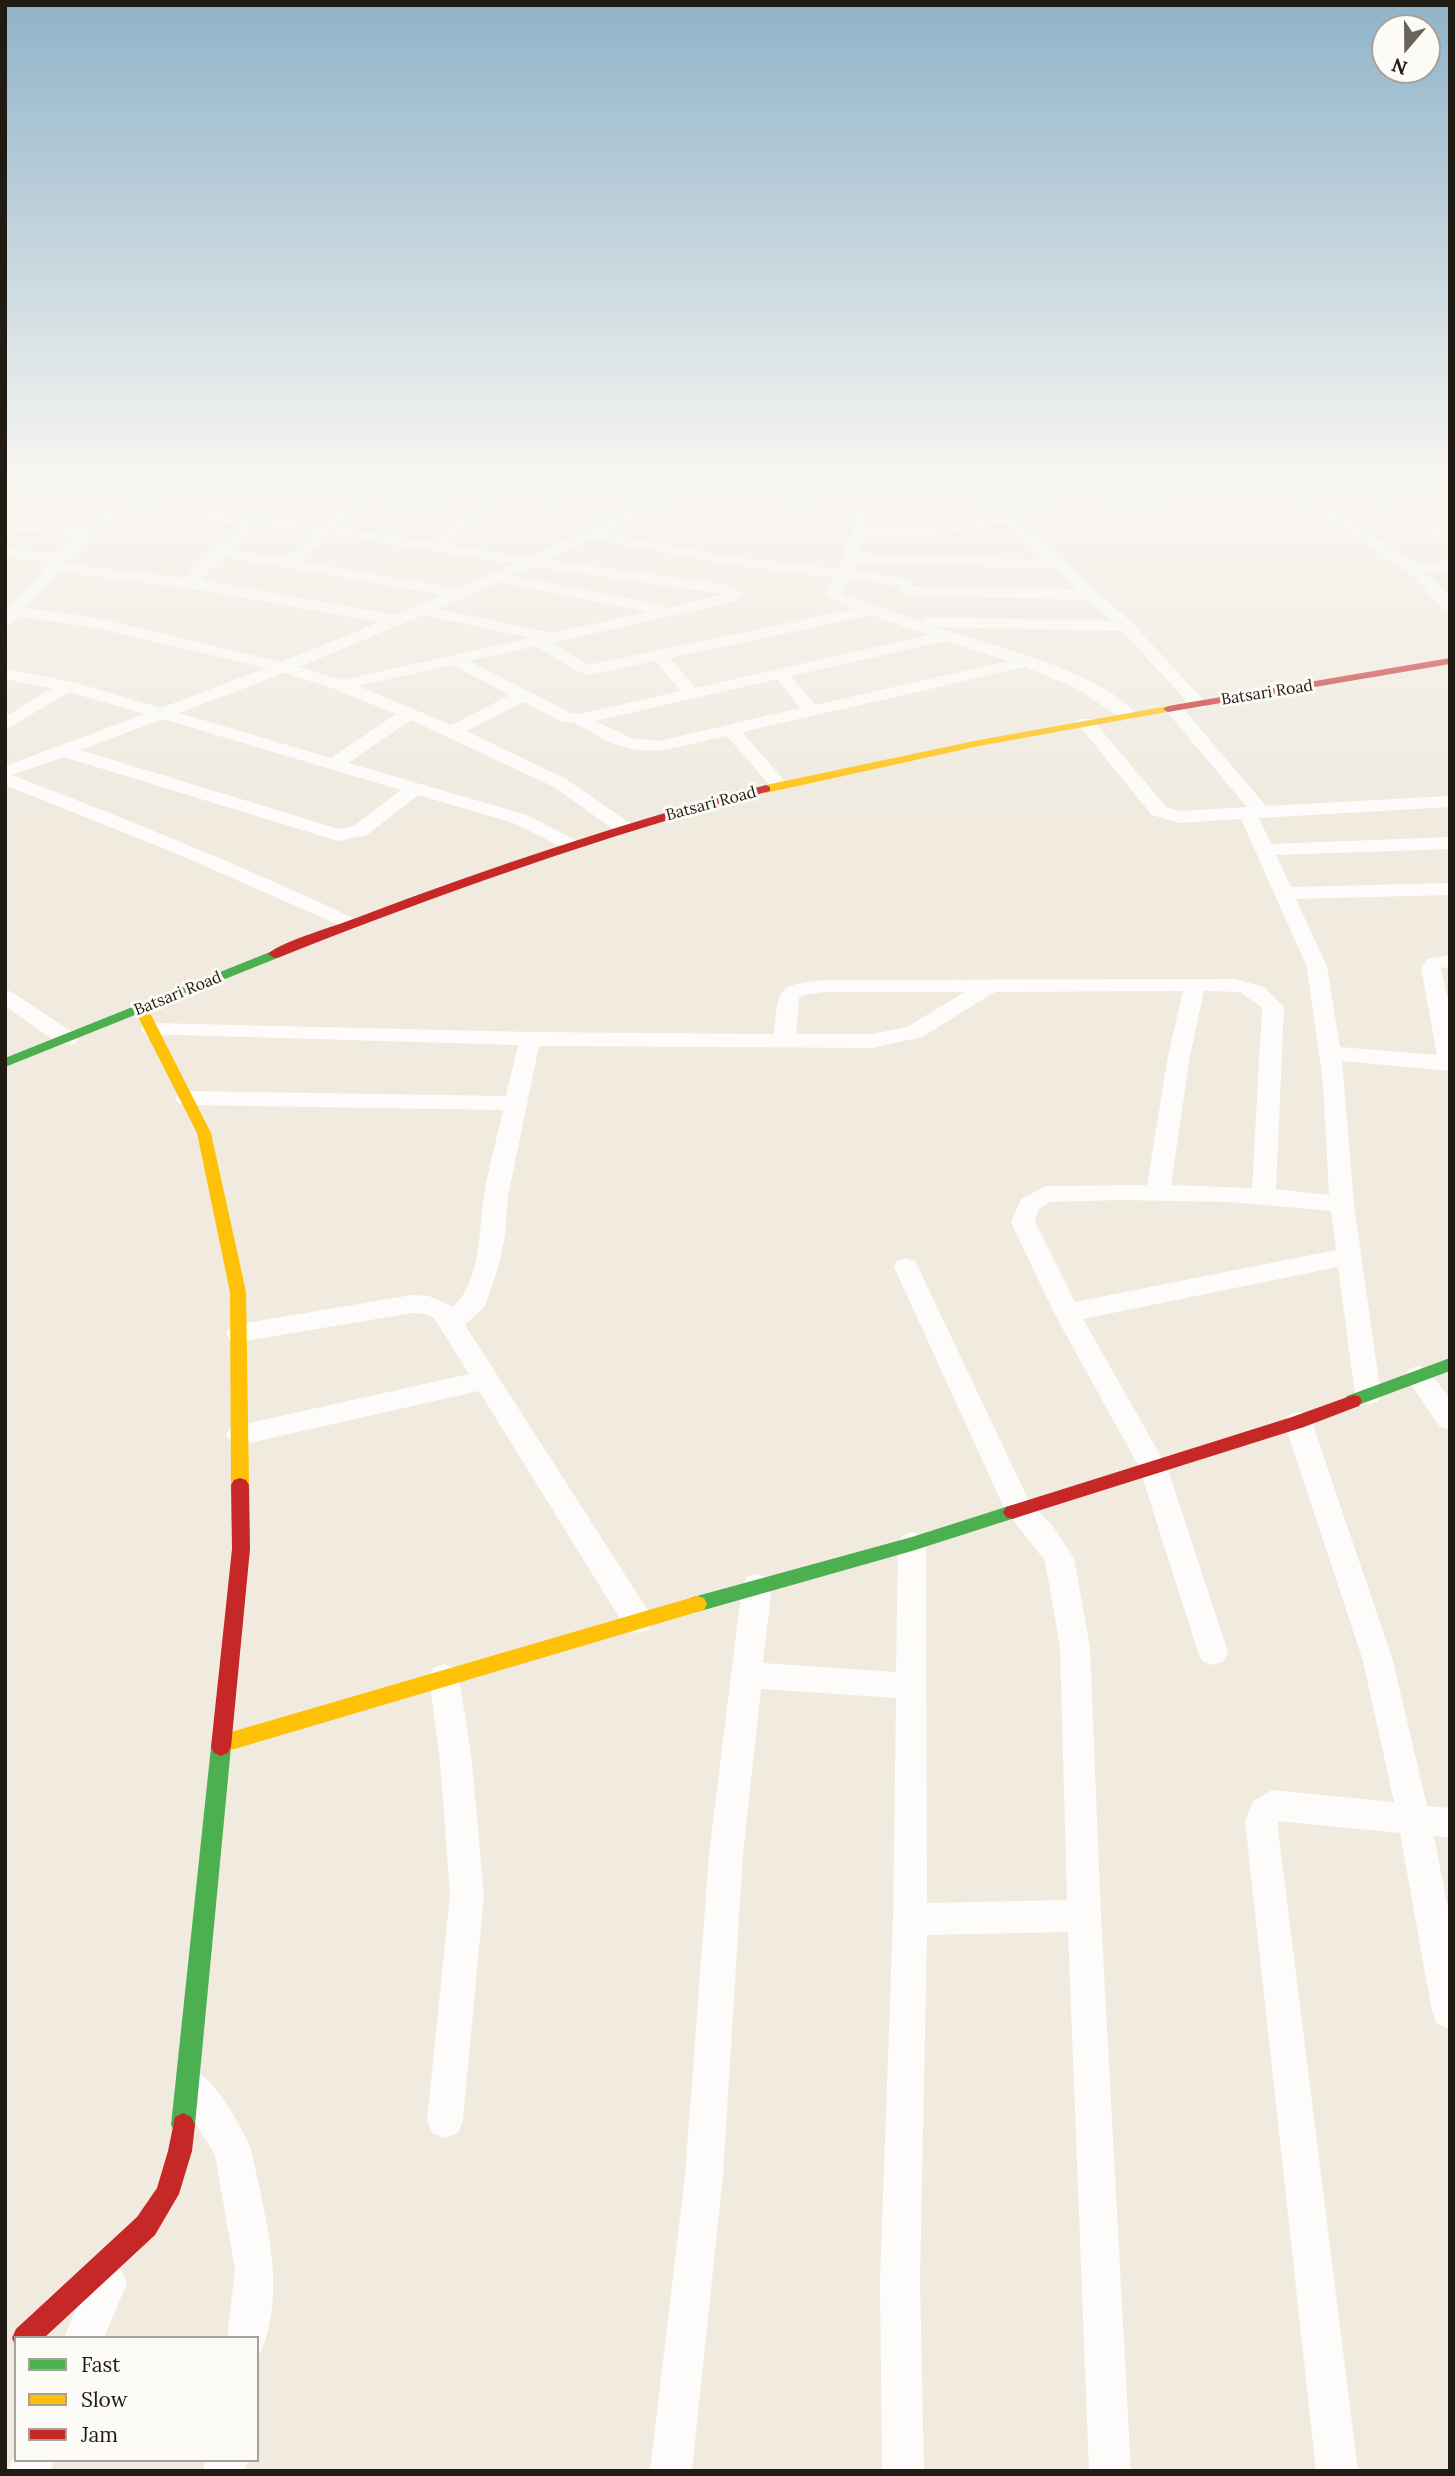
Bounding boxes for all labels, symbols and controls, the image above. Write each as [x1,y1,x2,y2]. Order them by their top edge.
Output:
north arrow [1371,14,1441,84]
text: N [1388,53,1411,81]
street label: Batsari Road [1220,676,1314,710]
street label: Batsari Road [664,783,758,825]
street label: Batsari Road [131,968,225,1020]
legend [14,2336,259,2462]
text: Fast [81,2351,120,2378]
text: Slow [81,2386,128,2413]
text: Jam [81,2421,118,2448]

